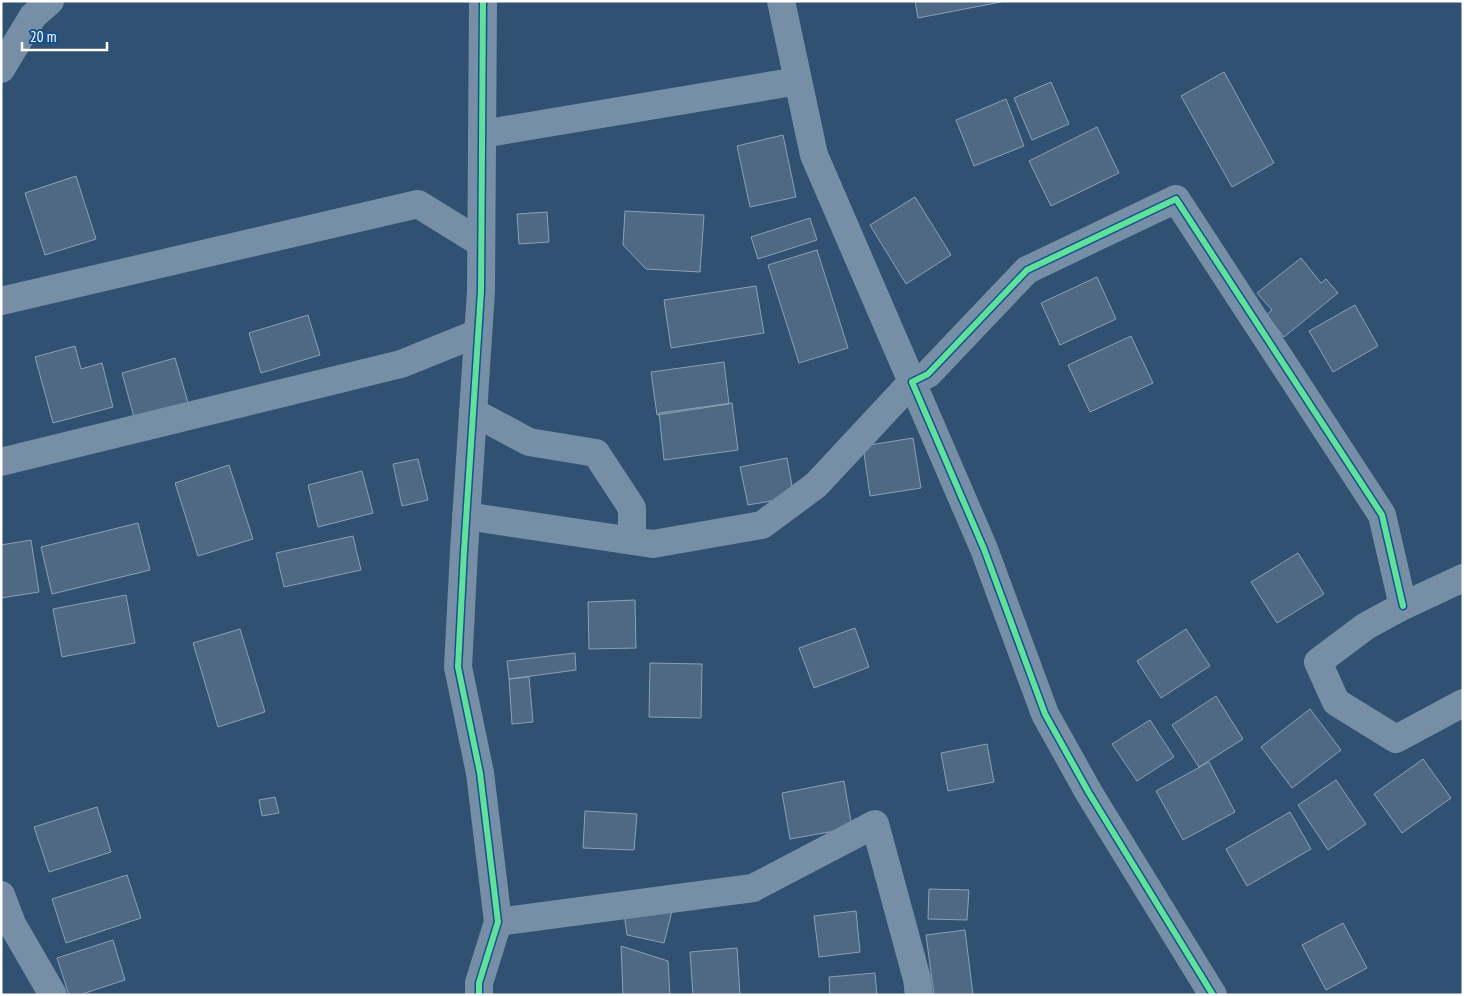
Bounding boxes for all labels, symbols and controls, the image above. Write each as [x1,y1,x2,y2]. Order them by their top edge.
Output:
scale bar [22,20,108,52]
text: 20 m [30,27,56,46]

